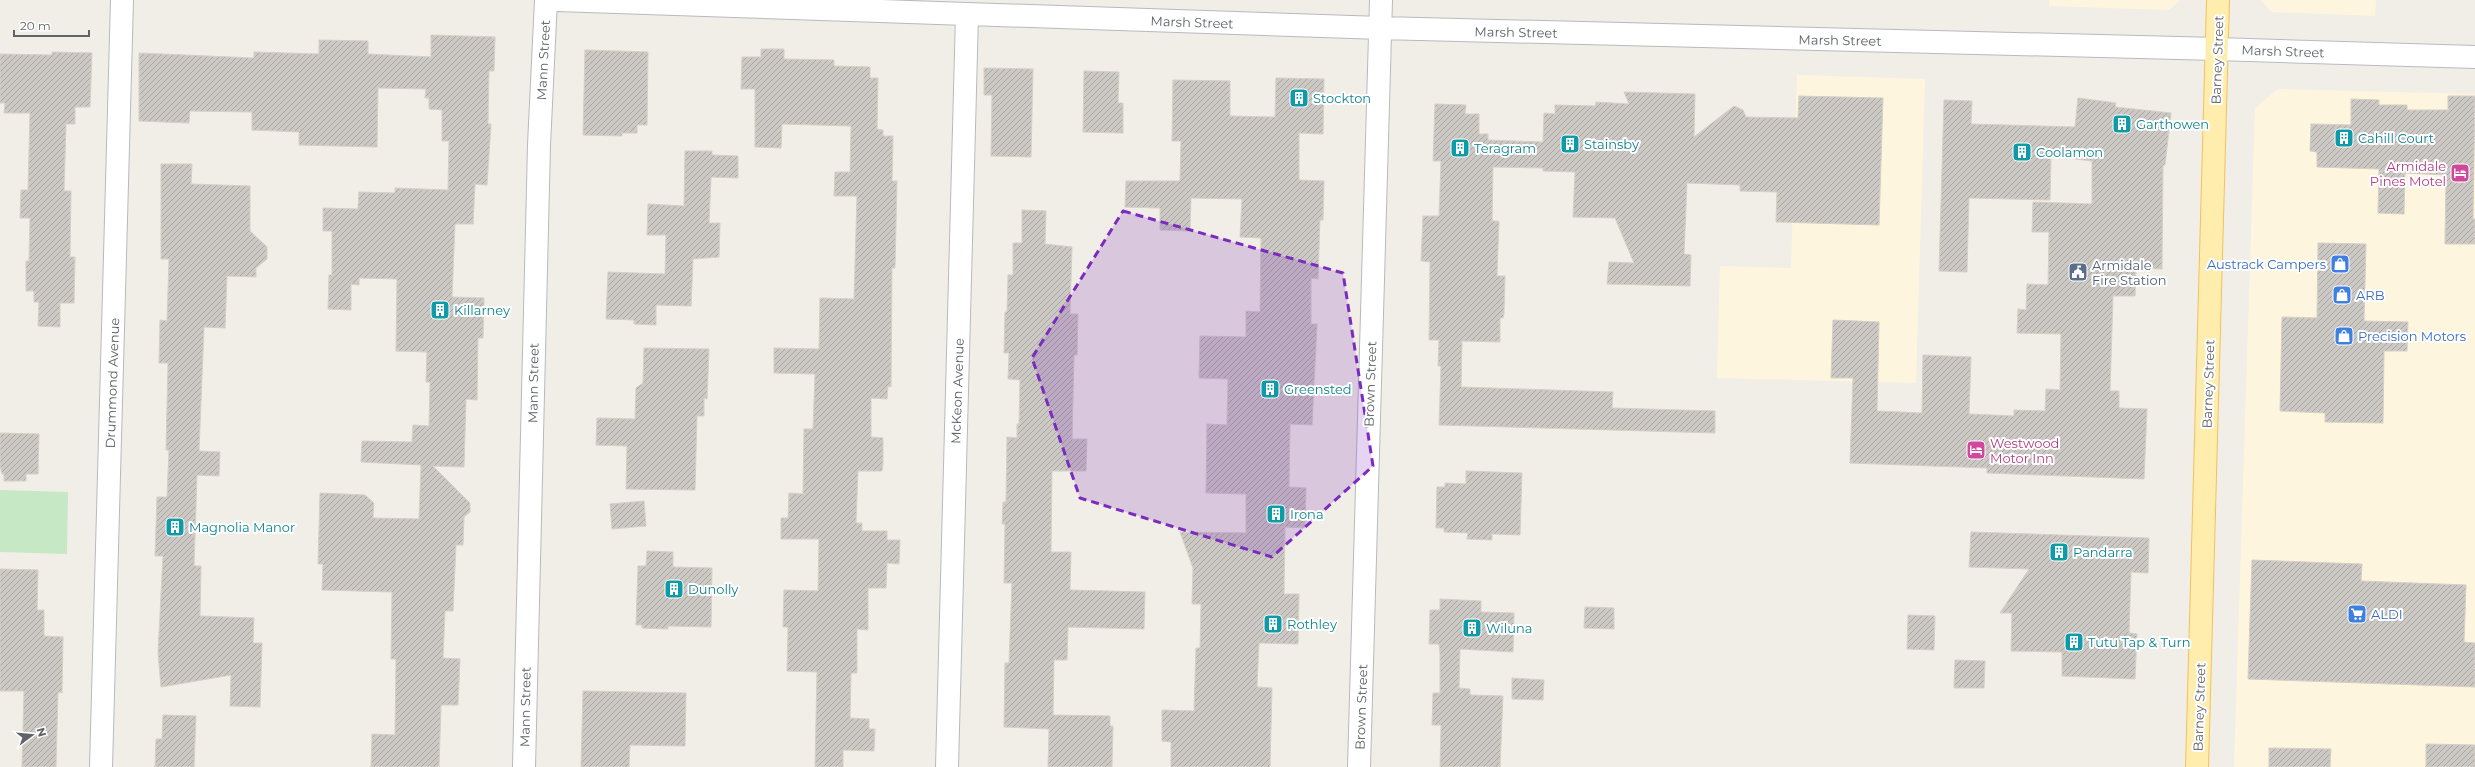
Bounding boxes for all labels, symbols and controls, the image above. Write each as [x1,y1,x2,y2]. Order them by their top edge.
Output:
scale bar [14,12,89,38]
street label: Marsh Street [1150,13,1234,31]
street label: Barney Street [2207,15,2227,105]
text: 20 m [20,18,51,33]
street label: Mann Street [533,19,553,101]
street label: Marsh Street [1474,23,1558,41]
street label: Marsh Street [1798,31,1882,49]
street label: Marsh Street [2241,42,2325,60]
building icon: Stockton [1288,87,1310,109]
place label: Stockton [1313,90,1371,106]
building icon: Garthowen [2111,113,2133,135]
place label: Garthowen [2136,116,2209,132]
building icon: Cahill Court [2333,127,2355,149]
place label: Cahill Court [2358,130,2434,146]
building icon: Stainsby [1559,133,1581,155]
place label: Stainsby [1584,136,1640,152]
building icon: Teragram [1449,137,1471,159]
place label: Teragram [1474,140,1536,156]
building icon: Coolamon [2011,141,2033,163]
place label: Coolamon [2036,144,2103,160]
place label: Armidale Pines Motel [2370,158,2446,189]
hotel icon: Armidale Pines Motel [2449,162,2471,184]
shop icon: Austrack Campers [2329,253,2351,275]
place label: Austrack Campers [2207,256,2326,272]
place label: Armidale Fire Station [2092,257,2166,288]
public building icon: Armidale Fire Station [2067,261,2089,283]
shop icon: ARB [2331,284,2353,306]
place label: ARB [2356,287,2385,303]
building icon: Killarney [429,299,451,321]
place label: Killarney [454,302,511,318]
street label: Drummond Avenue [102,317,122,448]
shop icon: Precision Motors [2333,325,2355,347]
place label: Precision Motors [2358,328,2466,344]
street label: McKeon Avenue [947,338,967,444]
street label: Barney Street [2198,339,2218,429]
street label: Brown Street [1361,341,1379,427]
street label: Mann Street [524,343,542,423]
building icon: Greensted [1259,378,1281,400]
place label: Greensted [1284,381,1352,397]
place label: Westwood Motor Inn [1990,435,2059,466]
hotel icon: Westwood Motor Inn [1965,439,1987,461]
building icon: Irona [1265,503,1287,525]
place label: Irona [1290,506,1324,522]
building icon: Magnolia Manor [164,516,186,538]
place label: Magnolia Manor [189,519,295,535]
building icon: Pandarra [2048,541,2070,563]
place label: Pandarra [2073,544,2133,560]
building icon: Dunolly [663,578,685,600]
place label: Dunolly [688,581,739,597]
supermarket icon: ALDI [2346,603,2368,625]
place label: ALDI [2371,606,2403,622]
building icon: Rothley [1262,613,1284,635]
place label: Rothley [1287,616,1338,632]
building icon: Wiluna [1461,617,1483,639]
place label: Wiluna [1486,620,1532,636]
building icon: Tutu Tap & Turn [2063,631,2085,653]
place label: Tutu Tap & Turn [2088,634,2190,650]
street label: Barney Street [2189,662,2209,752]
street label: Brown Street [1352,664,1370,750]
street label: Mann Street [516,667,534,747]
north arrow [12,715,52,755]
text: N [34,726,50,738]

